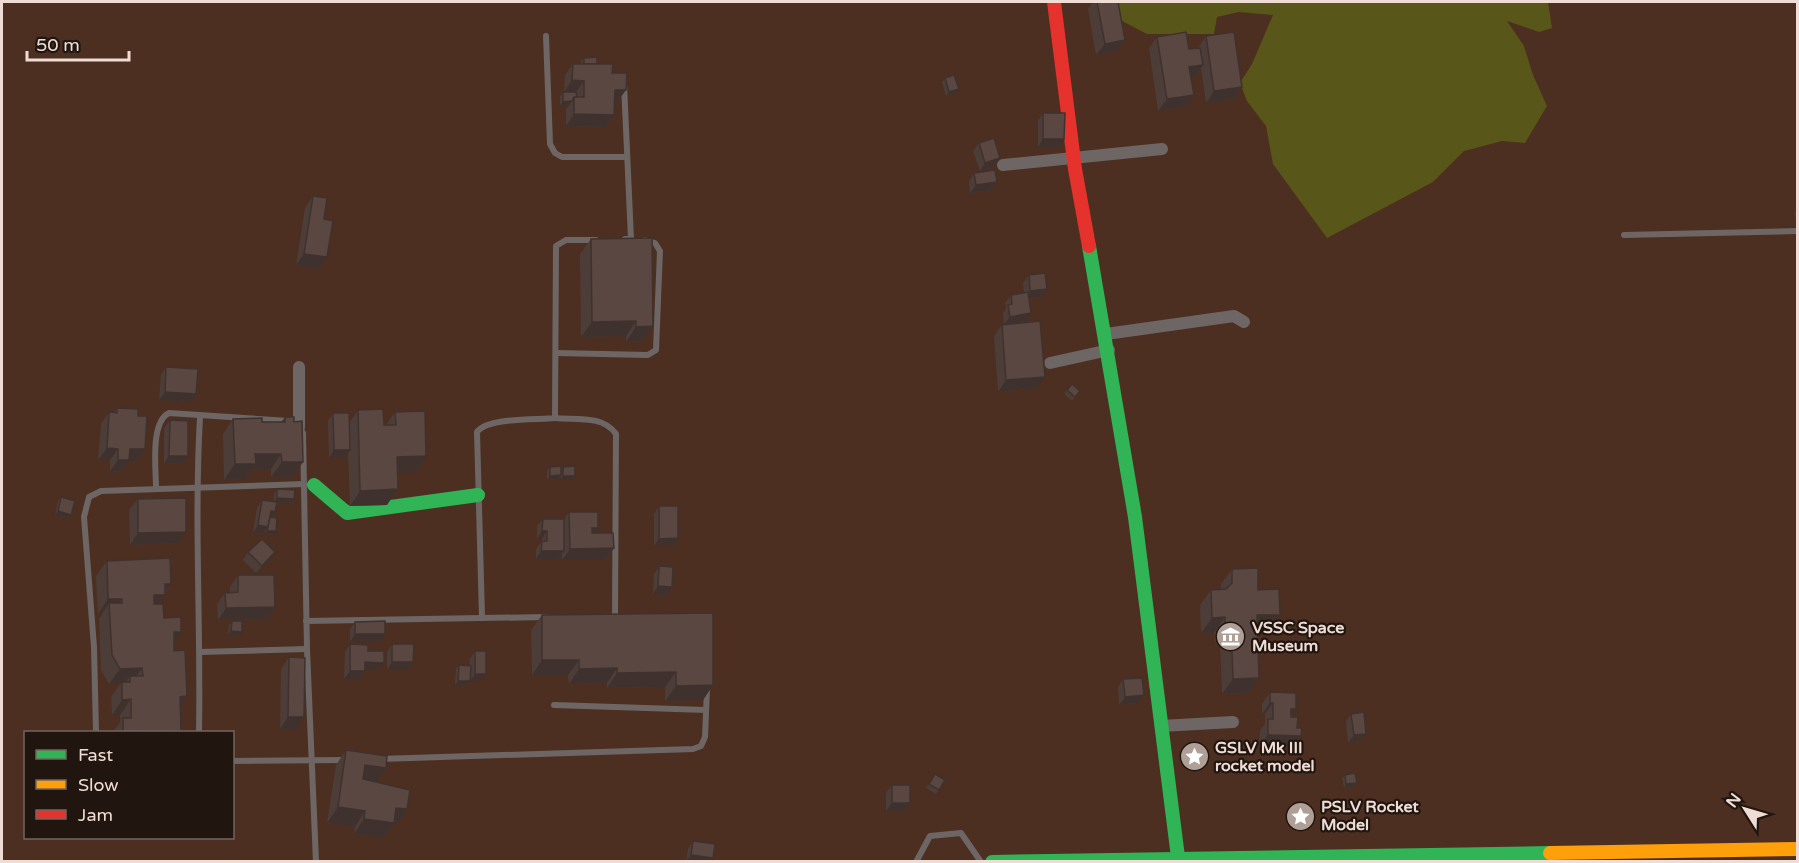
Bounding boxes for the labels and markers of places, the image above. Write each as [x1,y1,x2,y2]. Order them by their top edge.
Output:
place label: VSSC Space Museum [1252,618,1344,656]
museum icon: VSSC Space Museum [1215,621,1247,653]
place label: GSLV Mk III rocket model [1215,738,1315,776]
place icon: GSLV Mk III rocket model [1178,741,1210,773]
place label: PSLV Rocket Model [1321,797,1420,835]
place icon: PSLV Rocket Model [1284,800,1316,832]

